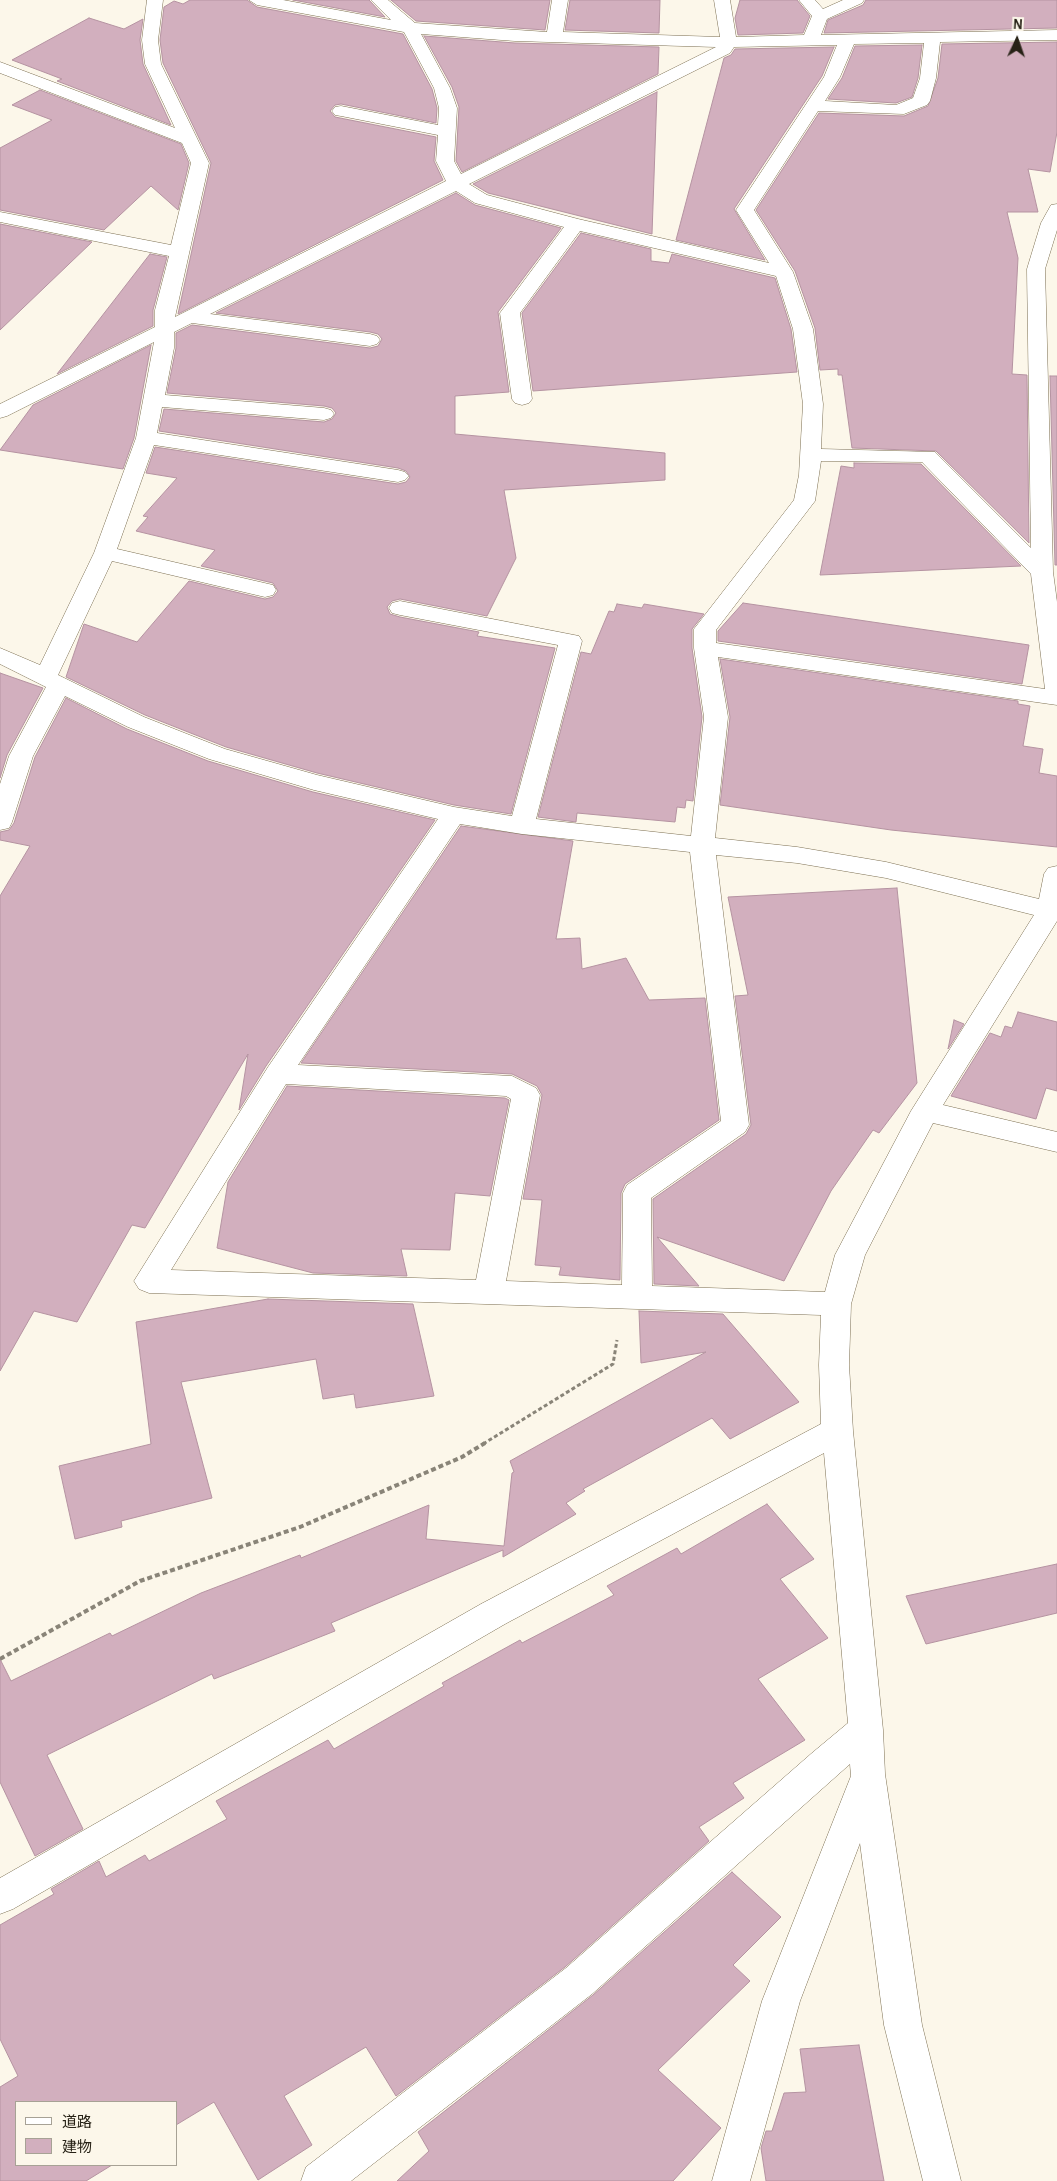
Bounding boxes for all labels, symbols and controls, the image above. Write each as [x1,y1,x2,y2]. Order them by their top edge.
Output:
north arrow [992,15,1042,65]
text: N [1013,18,1023,32]
legend [15,2101,178,2166]
text: 道路 [62,2115,92,2130]
text: 建物 [62,2140,92,2155]

